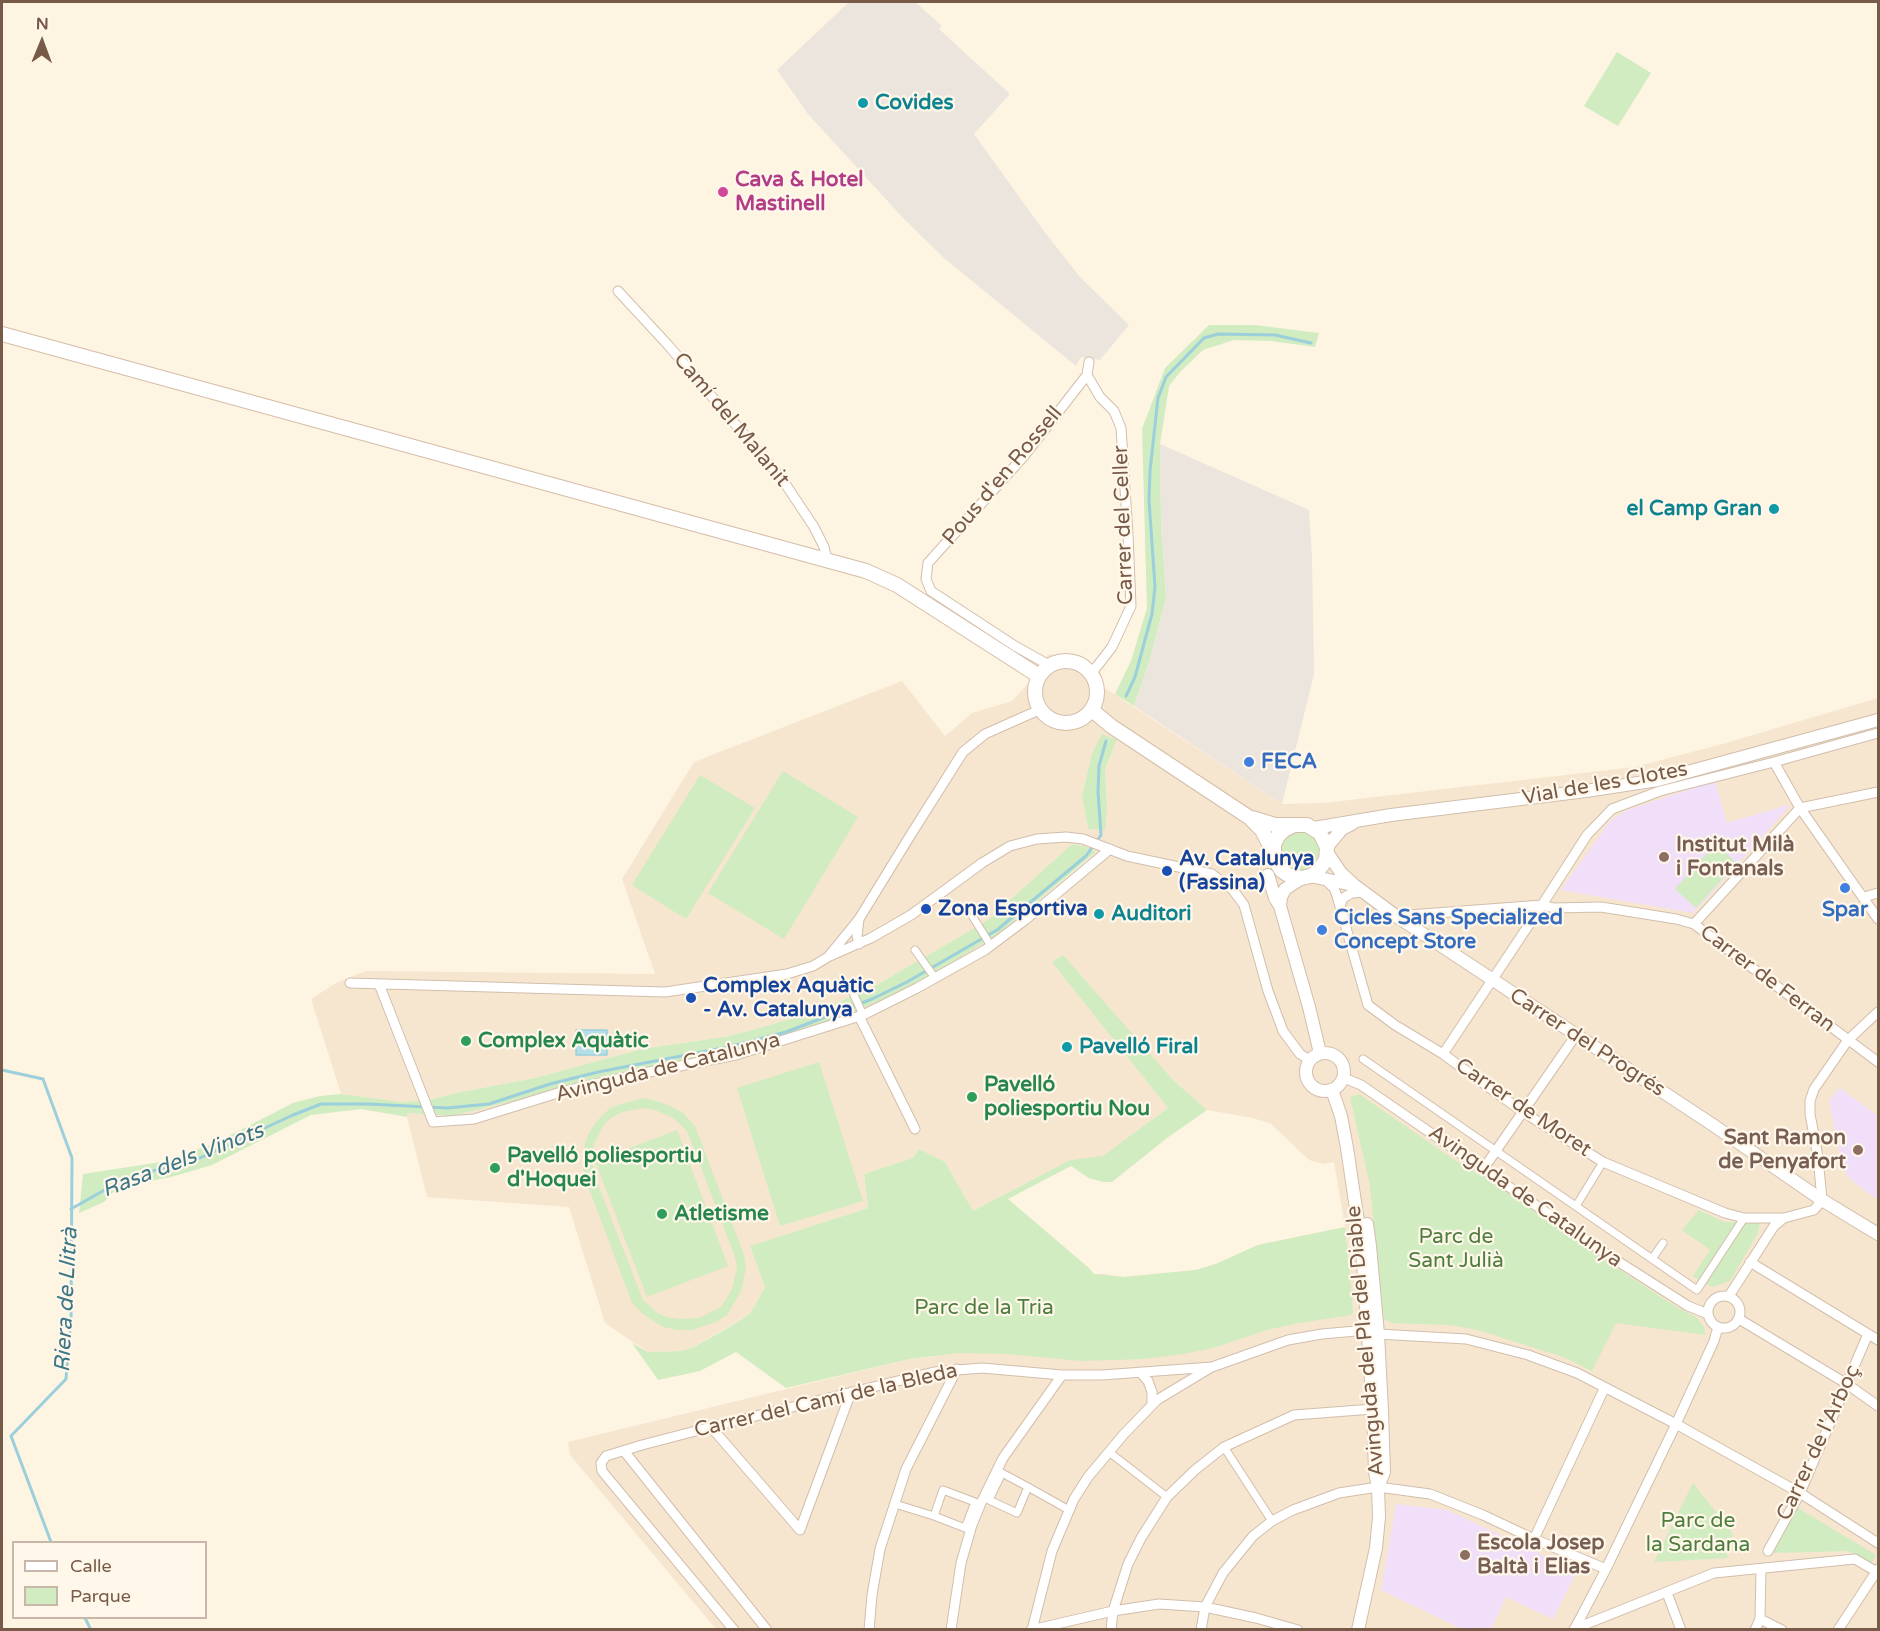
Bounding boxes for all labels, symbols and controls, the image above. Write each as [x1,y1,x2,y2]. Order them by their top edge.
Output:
north arrow [12,12,72,72]
text: N [36,14,49,34]
place label: Covides [875,90,953,116]
marker: Covides [856,96,870,110]
place label: Cava & Hotel Mastinell [735,167,864,217]
marker: Cava & Hotel Mastinell [716,185,730,199]
street label: Camí del Malanit [668,348,794,492]
street label: Pous d'en Rossell [938,402,1068,550]
street label: Carrer del Celler [1109,445,1139,605]
place label: el Camp Gran [1627,496,1762,522]
marker: el Camp Gran [1767,502,1781,516]
place label: FECA [1261,749,1317,775]
marker: FECA [1242,755,1256,769]
street label: Vial de les Clotes [1520,757,1690,811]
place label: Institut Milà i Fontanals [1676,832,1794,882]
place label: Av. Catalunya (Fassina) [1179,846,1315,896]
marker: Institut Milà i Fontanals [1657,850,1671,864]
marker: Av. Catalunya (Fassina) [1160,864,1174,878]
marker: Spar [1838,881,1852,895]
place label: Zona Esportiva [938,896,1088,922]
place label: Spar [1822,897,1868,923]
place label: Auditori [1111,901,1192,927]
marker: Zona Esportiva [919,902,933,916]
place label: Cicles Sans Specialized Concept Store [1334,905,1563,955]
marker: Auditori [1092,907,1106,921]
street label: Carrer de Ferran [1694,920,1840,1038]
marker: Cicles Sans Specialized Concept Store [1315,923,1329,937]
place label: Complex Aquàtic - Av. Catalunya [703,973,874,1023]
street label: Carrer del Progrés [1504,983,1670,1103]
marker: Complex Aquàtic - Av. Catalunya [684,991,698,1005]
place label: Complex Aquàtic [478,1028,649,1054]
street label: Avinguda de Catalunya [553,1028,783,1108]
marker: Complex Aquàtic [459,1034,473,1048]
place label: Pavelló Firal [1079,1034,1199,1060]
marker: Pavelló Firal [1060,1040,1074,1054]
street label: Carrer de Moret [1450,1053,1596,1163]
place label: Pavelló poliesportiu Nou [984,1072,1150,1122]
marker: Pavelló poliesportiu Nou [965,1090,979,1104]
water label: Rasa dels Vinots [98,1118,268,1204]
street label: Avinguda de Catalunya [1423,1121,1627,1273]
place label: Sant Ramon de Penyafort [1718,1125,1846,1175]
place label: Pavelló poliesportiu d'Hoquei [507,1143,702,1193]
marker: Sant Ramon de Penyafort [1851,1143,1865,1157]
marker: Pavelló poliesportiu d'Hoquei [488,1161,502,1175]
place label: Atletisme [674,1201,769,1227]
street label: Avinguda del Pla del Diable [1342,1205,1390,1477]
marker: Atletisme [655,1207,669,1221]
park label: Parc de Sant Julià [1408,1224,1504,1274]
water label: Riera de Llitrà [50,1227,84,1373]
park label: Parc de la Tria [914,1295,1054,1321]
street label: Carrer del Camí de la Bleda [692,1358,960,1444]
street label: Carrer de l'Arboç [1772,1361,1866,1525]
park label: Parc de la Sardana [1646,1508,1750,1558]
place label: Escola Josep Baltà i Elias [1477,1530,1604,1580]
legend [12,1541,207,1619]
marker: Escola Josep Baltà i Elias [1458,1548,1472,1562]
text: Calle [70,1555,112,1577]
text: Parque [70,1585,131,1607]

